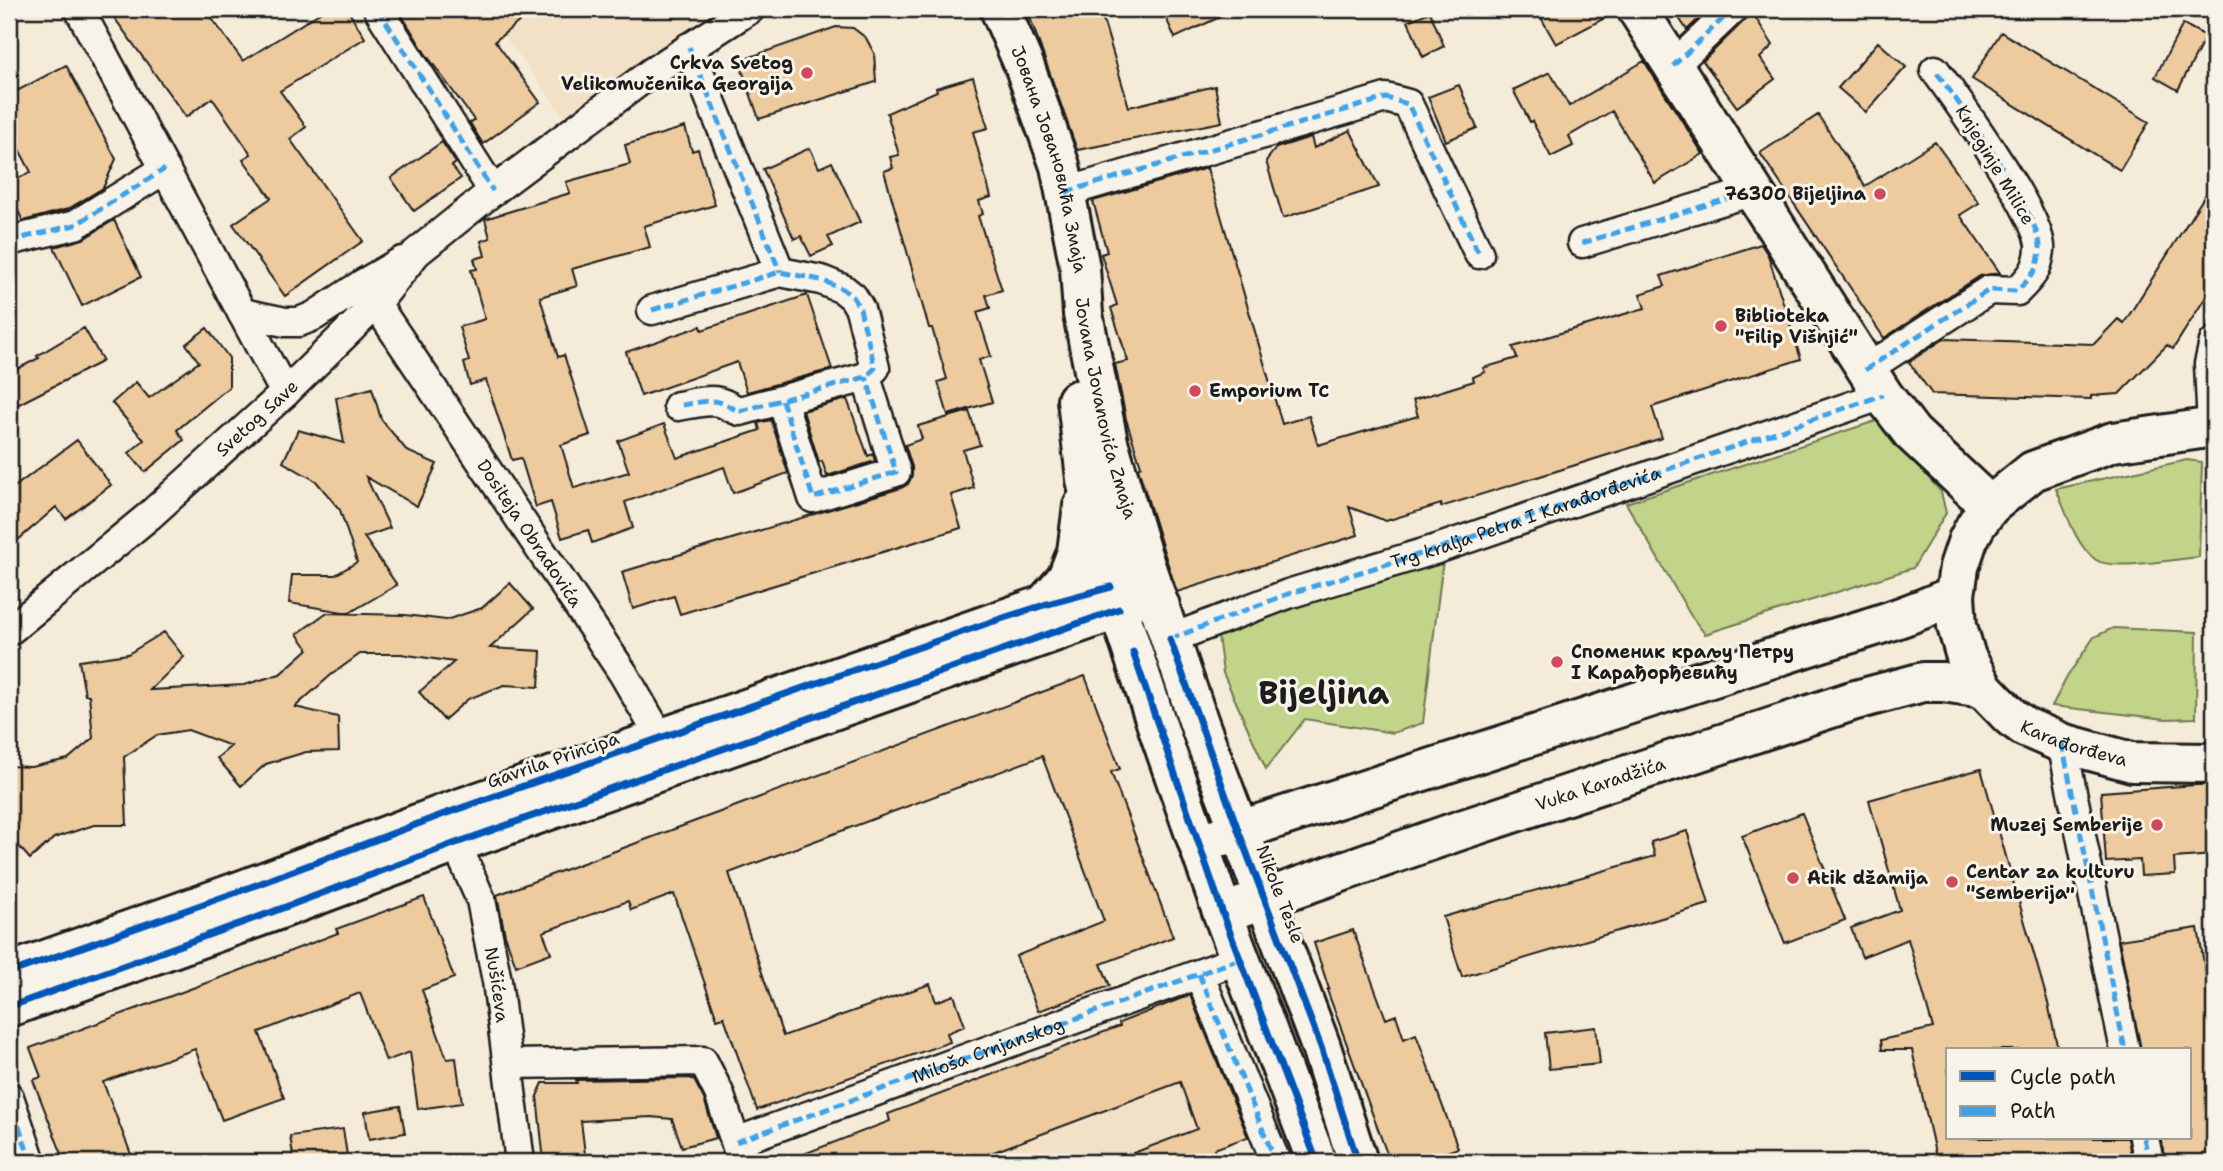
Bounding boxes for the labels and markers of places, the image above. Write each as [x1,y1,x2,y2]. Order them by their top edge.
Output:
place label: Crkva Svetog Velikomučenika Georgija [561,51,794,96]
marker: Crkva Svetog Velikomučenika Georgija [799,65,815,81]
place label: 76300 Bijeljina [1724,182,1867,206]
marker: 76300 Bijeljina [1872,186,1888,202]
place label: Biblioteka "Filip Višnjić" [1735,304,1858,349]
marker: Biblioteka "Filip Višnjić" [1713,318,1729,334]
place label: Emporium TC [1209,379,1329,403]
marker: Emporium TC [1187,383,1203,399]
place label: Споменик краљу Петру I Карађорђевићу [1571,640,1794,685]
marker: Споменик краљу Петру I Карађорђевићу [1549,654,1565,670]
place label: Muzej Semberije [1990,813,2143,837]
marker: Muzej Semberije [2149,817,2165,833]
place label: Centar za kulturu "Semberija" [1966,860,2135,905]
place label: Atik džamija [1807,866,1929,890]
marker: Atik džamija [1785,870,1801,886]
marker: Centar za kulturu "Semberija" [1944,874,1960,890]

